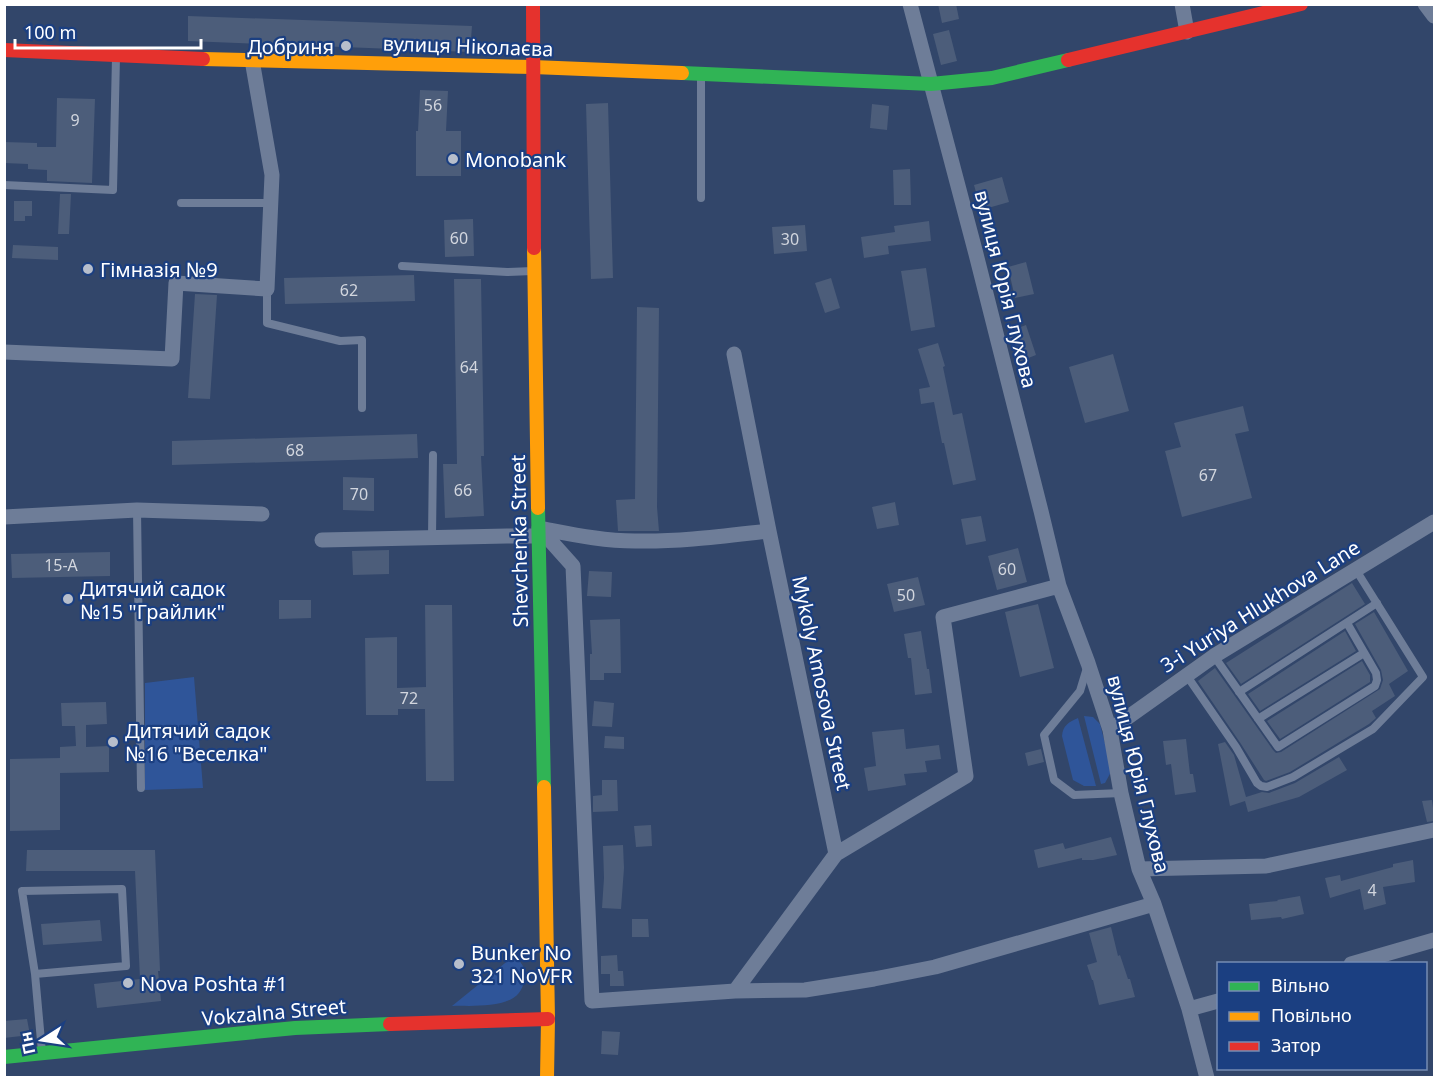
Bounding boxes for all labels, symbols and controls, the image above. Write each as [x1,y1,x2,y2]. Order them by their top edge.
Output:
scale bar [15,12,201,50]
text: 100 m [24,20,76,44]
street label: вулиця Ніколаєва [382,30,554,62]
place label: Добриня [247,33,334,60]
marker: Добриня [339,39,353,53]
house number: 56 [424,94,442,116]
house number: 9 [70,109,80,131]
place label: Monobank [465,146,567,173]
marker: Monobank [446,152,460,166]
street label: вулиця Юрія Глухова [968,187,1044,391]
house number: 60 [450,227,468,249]
house number: 30 [781,228,799,250]
place label: Гімназія №9 [100,256,218,283]
marker: Гімназія №9 [81,262,95,276]
house number: 62 [340,279,358,301]
house number: 64 [460,356,478,378]
house number: 68 [286,439,304,461]
street label: Shevchenka Street [504,454,534,628]
house number: 67 [1199,464,1217,486]
house number: 66 [454,479,472,501]
house number: 70 [350,483,368,505]
street label: 3-i Yuriya Hlukhova Lane [1155,534,1365,678]
house number: 15-А [44,554,79,576]
house number: 60 [998,558,1016,580]
street label: Mykoly Amosova Street [786,573,858,793]
place label: Дитячий садок №15 "Грайлик" [80,575,226,625]
house number: 50 [897,584,915,606]
marker: Дитячий садок №15 "Грайлик" [61,592,75,606]
street label: вулиця Юрія Глухова [1101,672,1177,876]
house number: 72 [400,687,418,709]
place label: Дитячий садок №16 "Веселка" [125,717,271,767]
marker: Дитячий садок №16 "Веселка" [106,735,120,749]
house number: 4 [1367,879,1377,901]
place label: Bunker No 321 NoVFR [471,939,573,989]
marker: Bunker No 321 NoVFR [452,957,466,971]
legend [1217,962,1427,1070]
place label: Nova Poshta #1 [140,970,288,997]
text: Вільно [1271,973,1329,997]
marker: Nova Poshta #1 [121,976,135,990]
street label: Vokzalna Street [201,992,347,1032]
text: Повільно [1271,1003,1352,1027]
north arrow [12,1010,72,1070]
text: Пн [14,1030,40,1057]
text: Затор [1271,1033,1321,1057]

